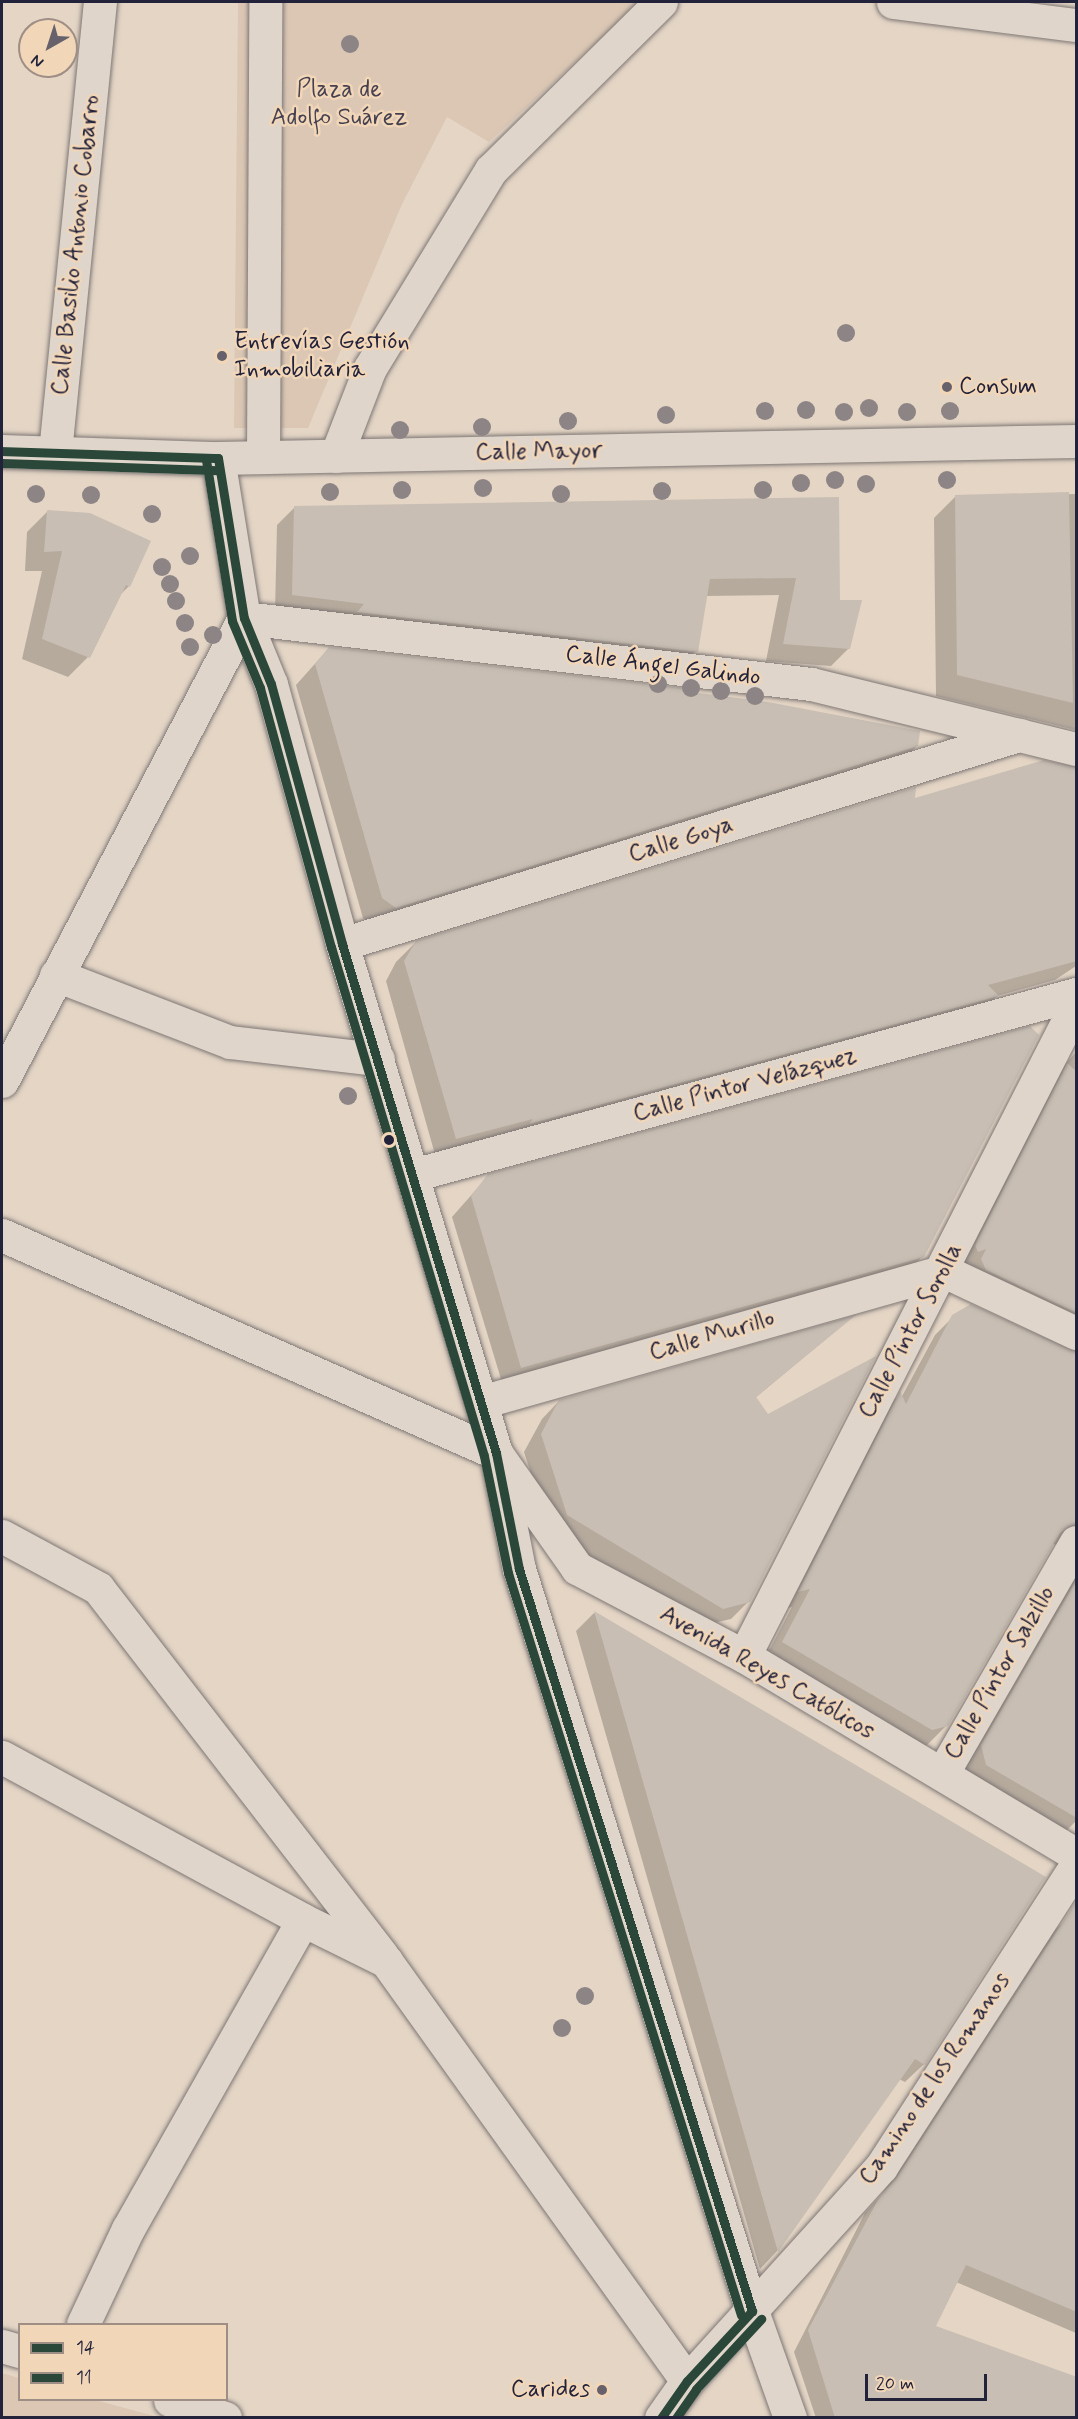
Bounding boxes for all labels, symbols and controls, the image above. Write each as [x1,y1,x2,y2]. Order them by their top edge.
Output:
north arrow [18,18,78,78]
text: N [27,49,48,72]
park label: Plaza de Adolfo Suárez [271,76,407,132]
street label: Calle Basilio Antonio Cobarro [46,93,106,397]
place label: Entrevías Gestión Inmobiliaria [234,328,410,384]
marker: Entrevías Gestión Inmobiliaria [215,349,229,363]
place label: Consum [959,373,1037,401]
marker: Consum [940,380,954,394]
street label: Calle Mayor [476,437,602,467]
street label: Calle Ángel Galindo [564,640,762,692]
street label: Calle Goya [625,810,737,870]
street label: Calle Pintor Velázquez [630,1041,860,1129]
unlabelled marker [383,1134,395,1146]
street label: Calle Pintor Sorolla [853,1239,969,1423]
street label: Calle Murillo [647,1305,777,1367]
street label: Calle Pintor Salzillo [938,1580,1062,1766]
street label: Avenida Reyes Católicos [654,1600,880,1746]
street label: Camino de los Romanos [853,1967,1017,2191]
legend [18,2323,228,2401]
text: 14 [76,2336,95,2360]
scale bar [868,2362,990,2400]
text: 11 [76,2366,92,2390]
text: 20 m [876,2372,914,2396]
place label: Carides [511,2376,590,2404]
marker: Carides [595,2383,609,2397]

